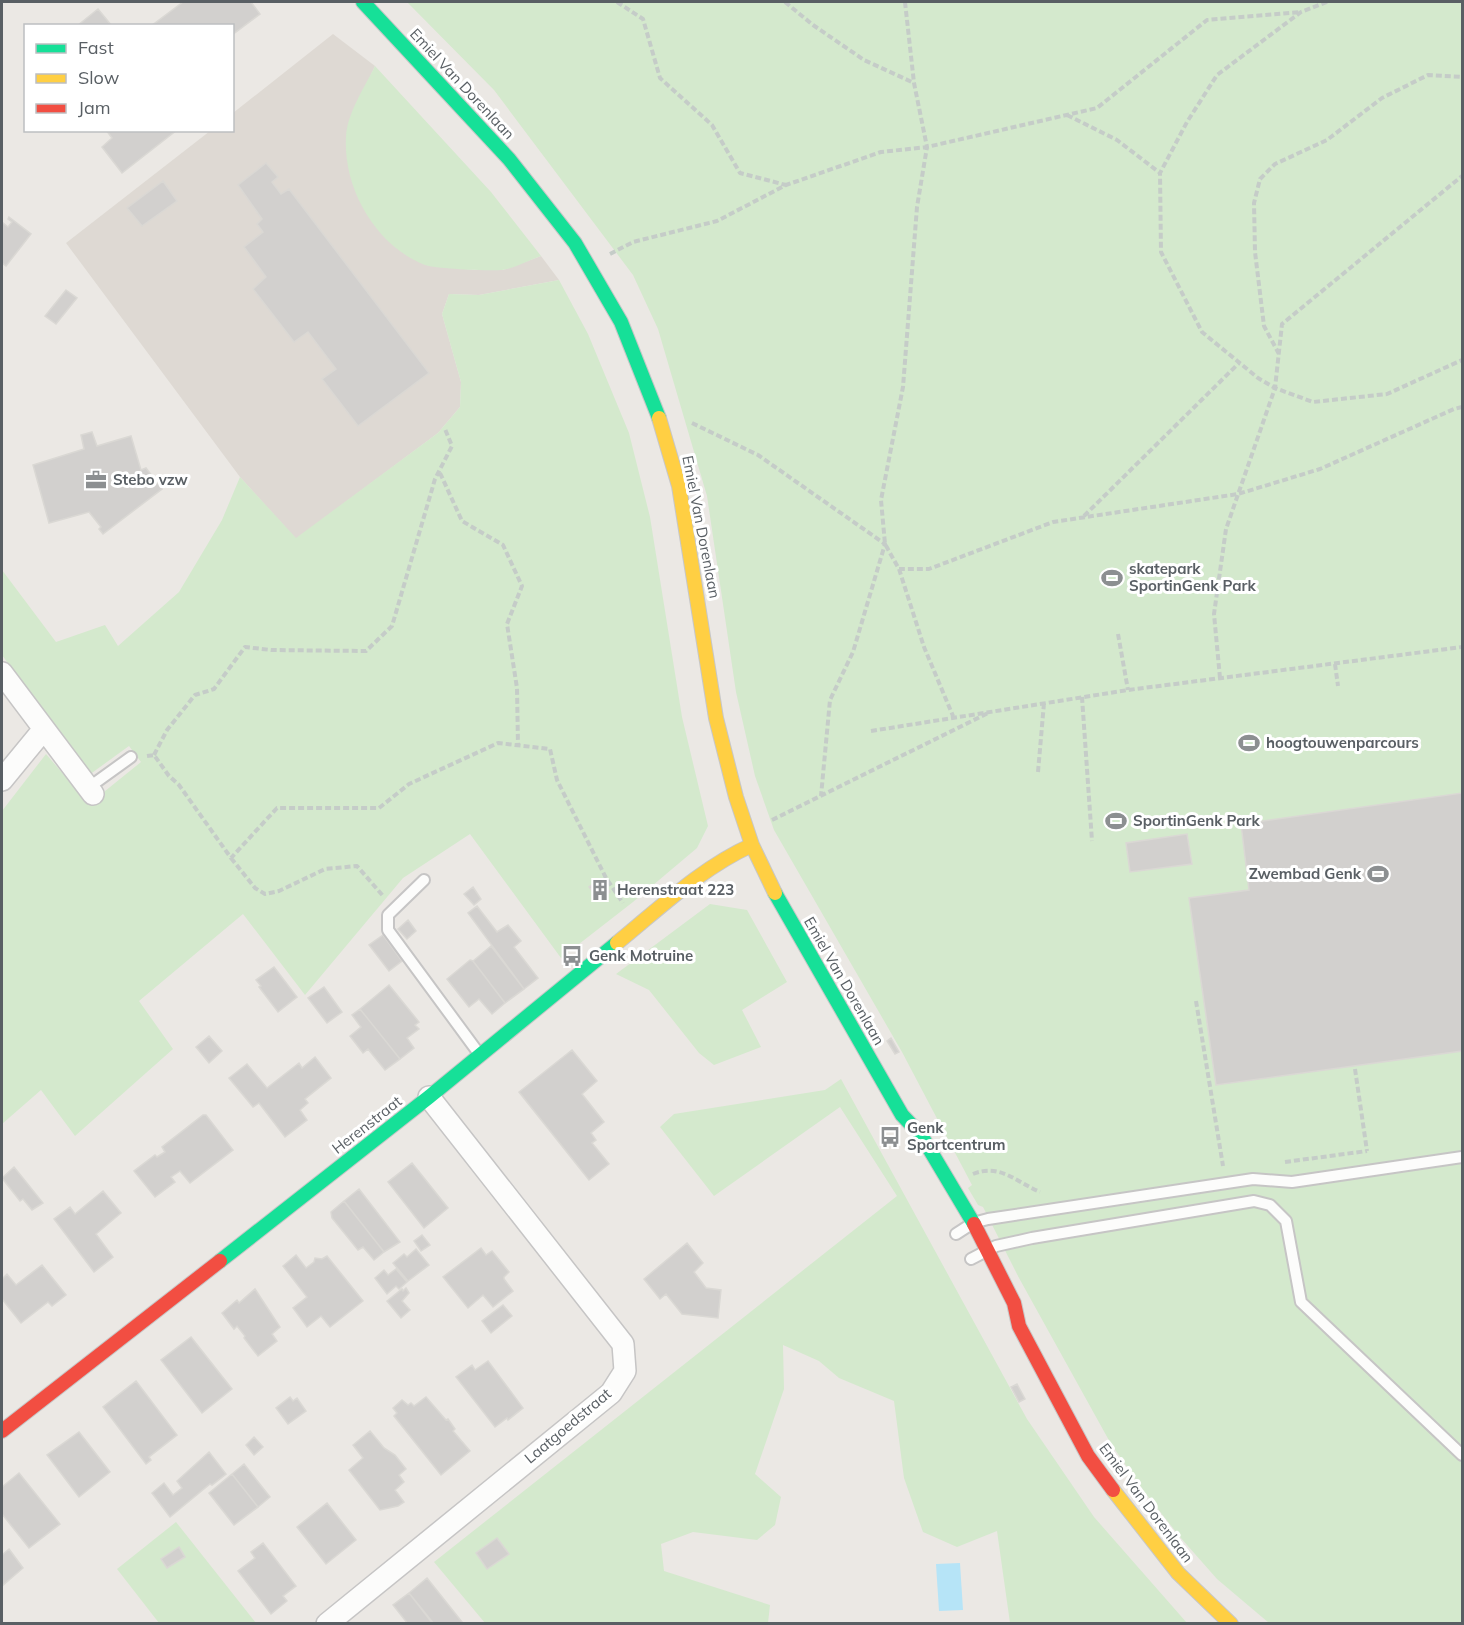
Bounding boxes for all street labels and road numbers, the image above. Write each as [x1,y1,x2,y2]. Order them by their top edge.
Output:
street label: Emiel Van Dorenlaan [406,24,519,143]
street label: Emiel Van Dorenlaan [678,454,725,600]
street label: Emiel Van Dorenlaan [800,913,889,1048]
street label: Herenstraat [328,1092,405,1158]
street label: Laatgoedstraat [520,1384,615,1467]
street label: Emiel Van Dorenlaan [1095,1439,1198,1566]

